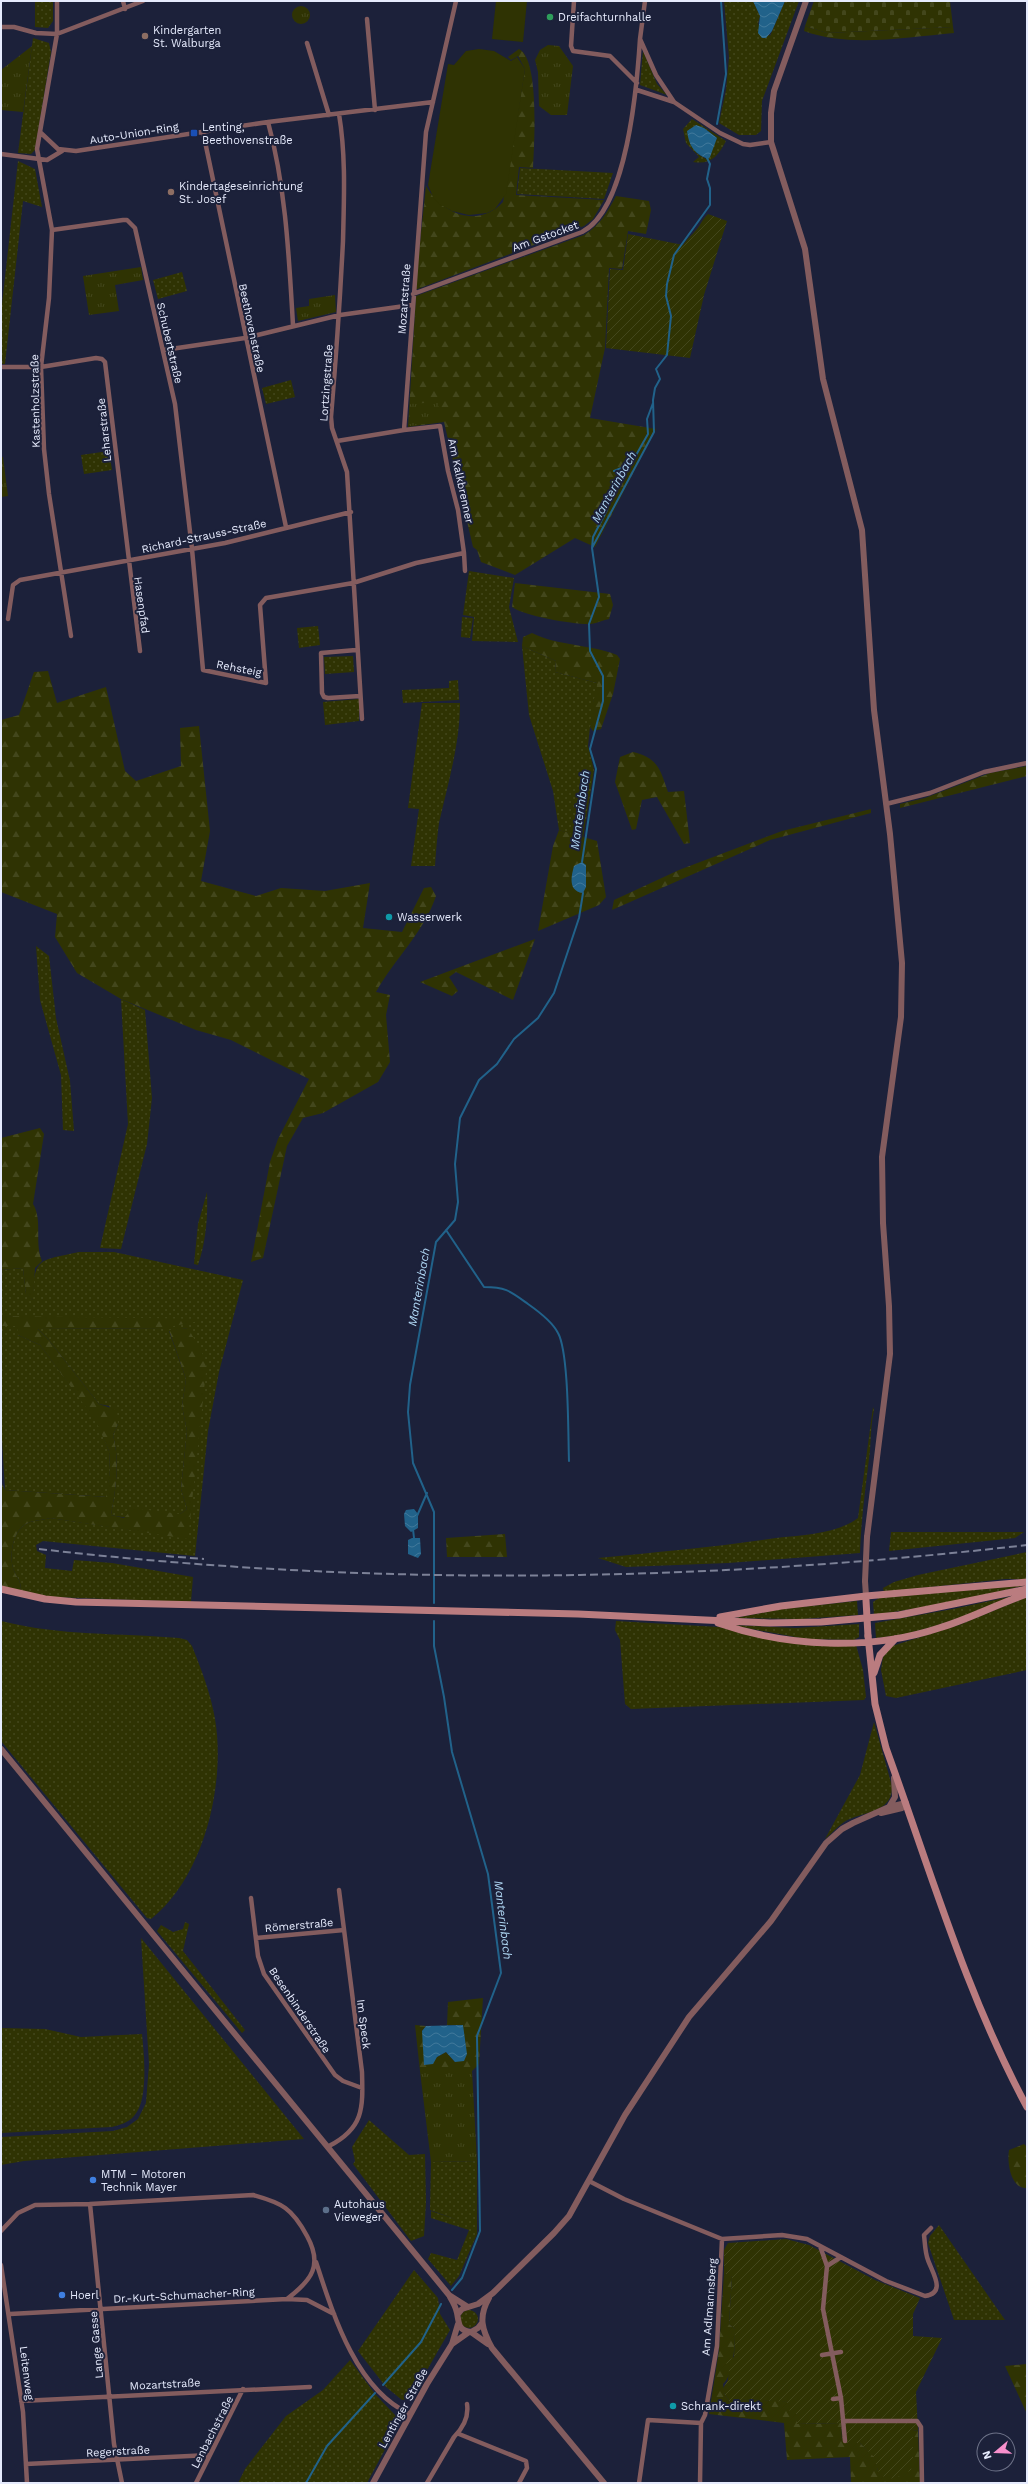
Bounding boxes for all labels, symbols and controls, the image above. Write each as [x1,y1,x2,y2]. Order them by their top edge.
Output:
place label: Dreifachturnhalle [558,11,651,24]
marker: Dreifachturnhalle [545,12,555,22]
place label: Kindergarten St. Walburga [153,24,221,50]
marker: Kindergarten St. Walburga [140,31,150,41]
street label: Auto-Union-Ring [89,120,180,147]
place label: Lenting, Beethovenstraße [202,121,293,147]
marker: Lenting, Beethovenstraße [189,128,199,138]
place label: Kindertageseinrichtung St. Josef [179,180,303,206]
marker: Kindertageseinrichtung St. Josef [166,187,176,197]
street label: Am Gstocket [510,218,580,254]
street label: Mozartstraße [396,263,413,335]
street label: Beethovenstraße [236,282,267,374]
street label: Schubertstraße [154,301,185,385]
street label: Lortzingstraße [317,344,336,422]
street label: Kastenholzstraße [28,354,43,448]
street label: Leharstraße [95,397,114,463]
street label: Am Kalkbrenner [445,437,476,525]
water label: Manterinbach [589,449,639,525]
street label: Richard-Strauss-Straße [141,517,268,556]
street label: Hasenpfad [131,576,152,634]
street label: Rehsteig [215,658,263,679]
water label: Manterinbach [568,770,592,850]
place label: Wasserwerk [397,911,462,924]
marker: Wasserwerk [384,912,394,922]
water label: Manterinbach [405,1247,433,1327]
water label: Manterinbach [491,1880,515,1960]
street label: Römerstraße [264,1916,334,1935]
street label: Besenbinderstraße [266,1965,333,2056]
street label: Im Speck [354,1998,373,2050]
place label: MTM – Motoren Technik Mayer [101,2168,186,2194]
marker: MTM – Motoren Technik Mayer [88,2175,98,2185]
place label: Autohaus Vieweger [334,2198,385,2224]
marker: Autohaus Vieweger [321,2205,331,2215]
street label: Am Adlmannsberg [700,2258,719,2356]
street label: Dr.-Kurt-Schumacher-Ring [113,2285,255,2306]
place label: Hoerl [70,2289,99,2302]
marker: Hoerl [57,2290,67,2300]
street label: Lange Gasse [87,2311,106,2379]
street label: Leitenweg [17,2345,36,2401]
street label: Lentinger Straße [376,2366,431,2450]
street label: Mozartstraße [129,2376,201,2393]
street label: Lenbachstraße [189,2394,236,2471]
place label: Schrank-direkt [681,2400,761,2413]
marker: Schrank-direkt [668,2401,678,2411]
north arrow [976,2432,1016,2472]
street label: Regerstraße [86,2443,150,2460]
text: N [980,2449,994,2461]

